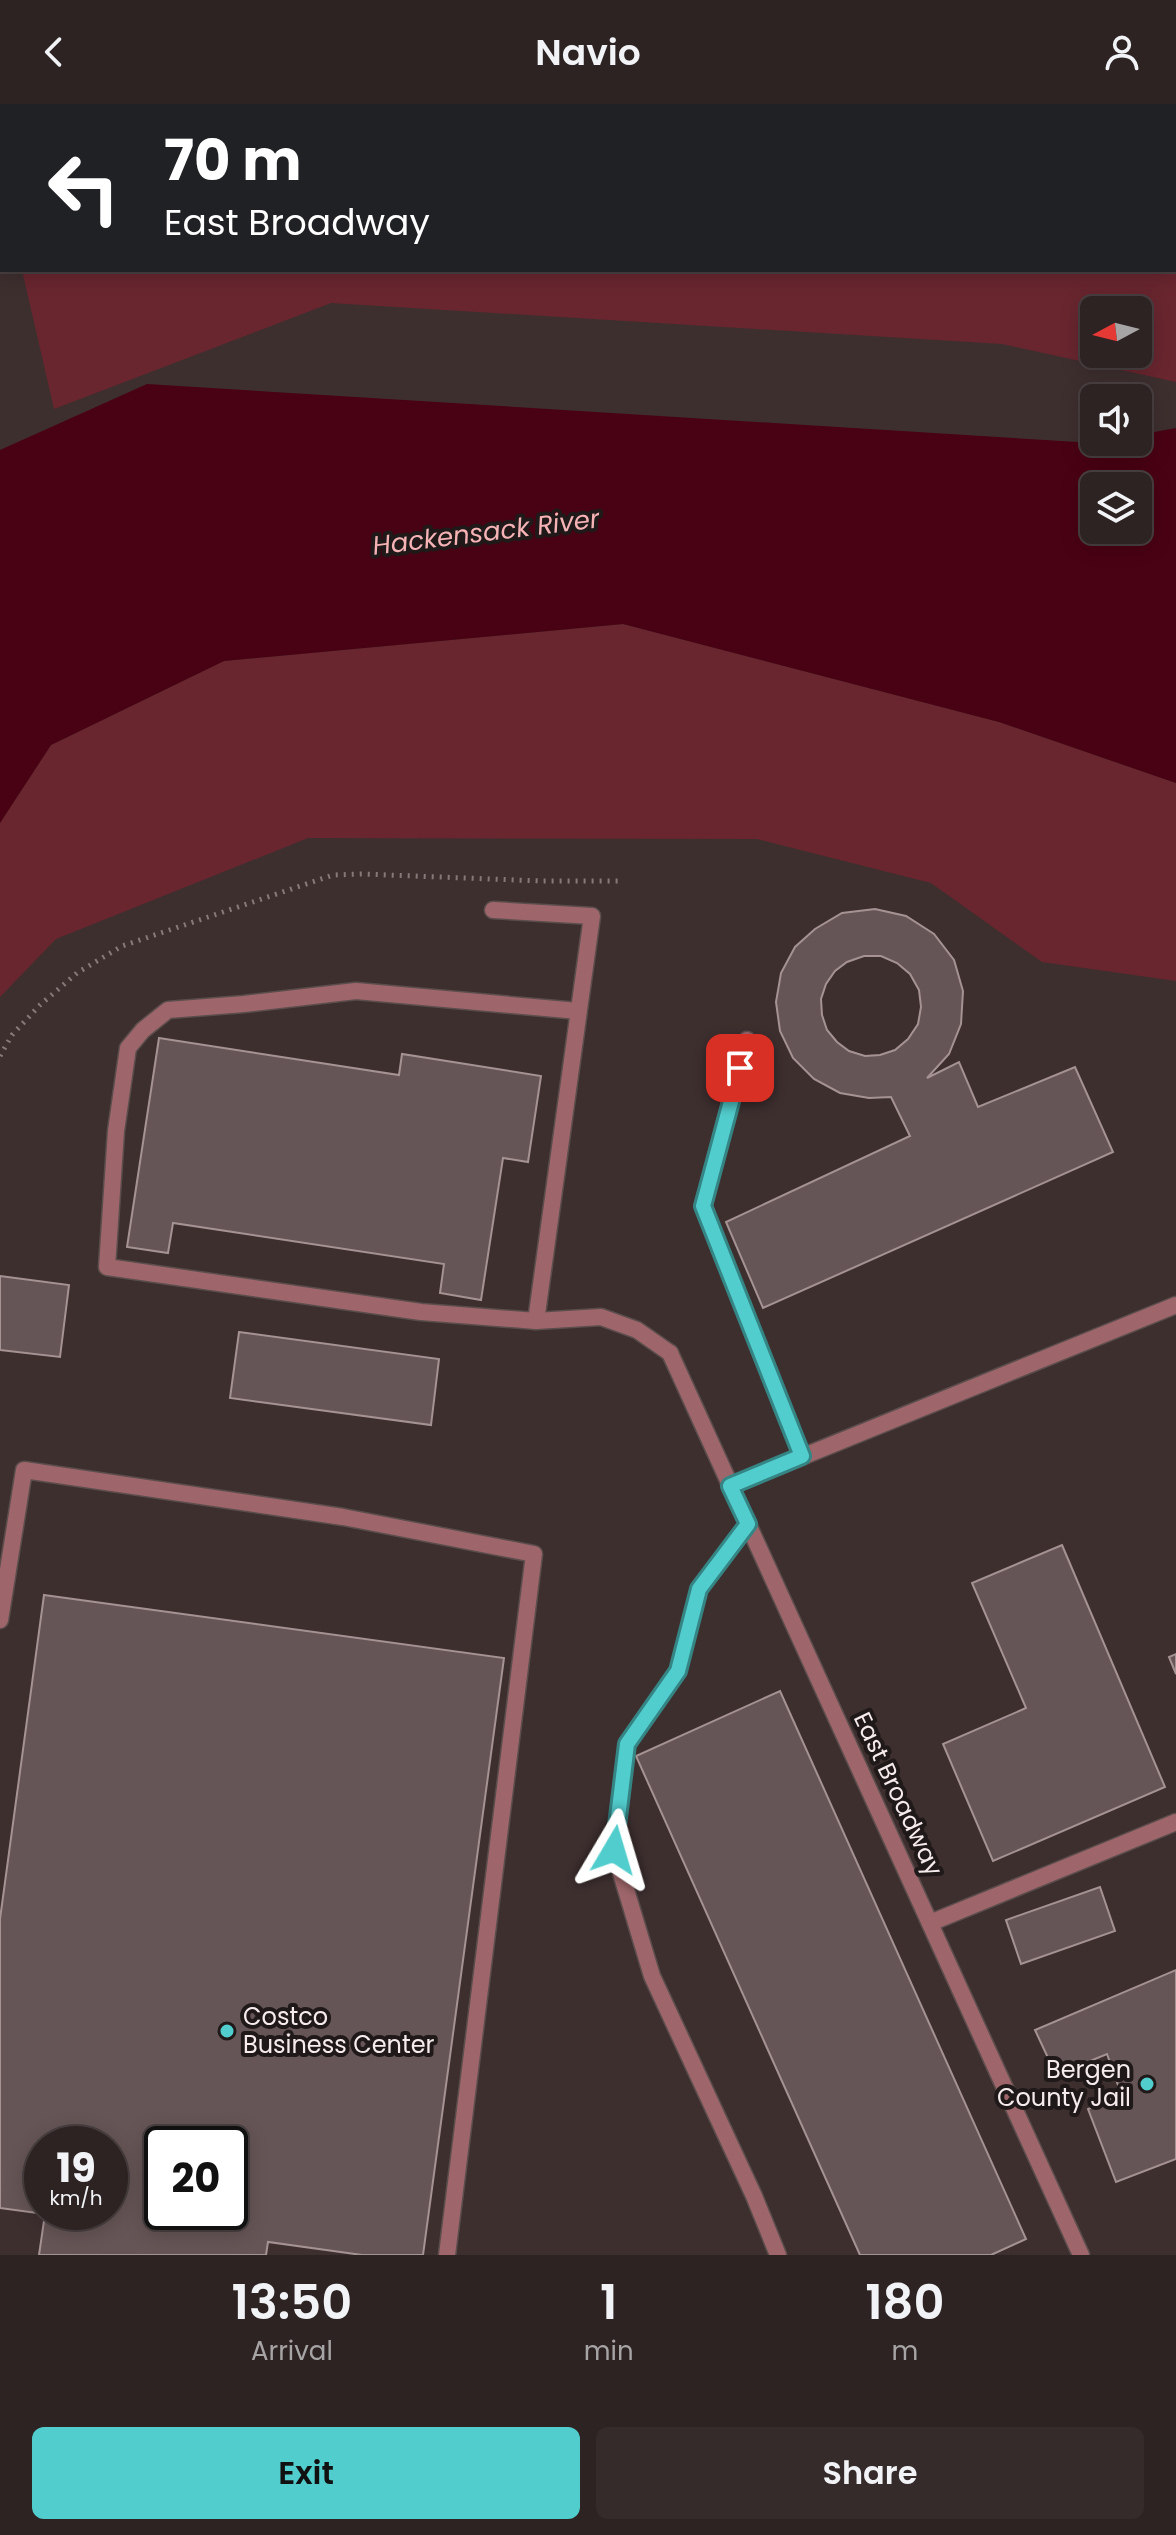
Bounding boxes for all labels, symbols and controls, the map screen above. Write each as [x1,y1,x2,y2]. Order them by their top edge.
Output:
text: Navio [535,27,641,78]
icon: back [32,30,76,74]
icon: person [1100,30,1144,74]
text: 70 m [164,121,302,200]
icon: left [32,136,136,240]
text: East Broadway [164,197,430,248]
north arrow [1080,296,1152,368]
map controls [1080,296,1152,544]
button: sound [1080,384,1152,456]
button: layers [1080,472,1152,544]
water label: Hackensack River [371,500,603,564]
pin [706,1034,774,1102]
icon: arrive [718,1046,762,1090]
street label: East Broadway [846,1707,951,1881]
position arrow [572,1808,656,1892]
place label: Costco Business Center [243,2000,435,2061]
marker: Costco Business Center [218,2022,236,2040]
place label: Bergen County Jail [997,2053,1131,2114]
marker: Bergen County Jail [1138,2075,1156,2093]
speed limit sign: 20 [144,2126,248,2230]
text: 19 [56,2140,96,2196]
text: km/h [49,2184,103,2212]
text: 13:50 [232,2269,352,2336]
text: 1 [600,2269,617,2336]
text: 180 [865,2269,944,2336]
text: Arrival [251,2333,333,2369]
text: min [584,2333,634,2369]
text: m [891,2333,918,2369]
button: Exit [32,2427,580,2519]
button: Share [596,2427,1144,2519]

